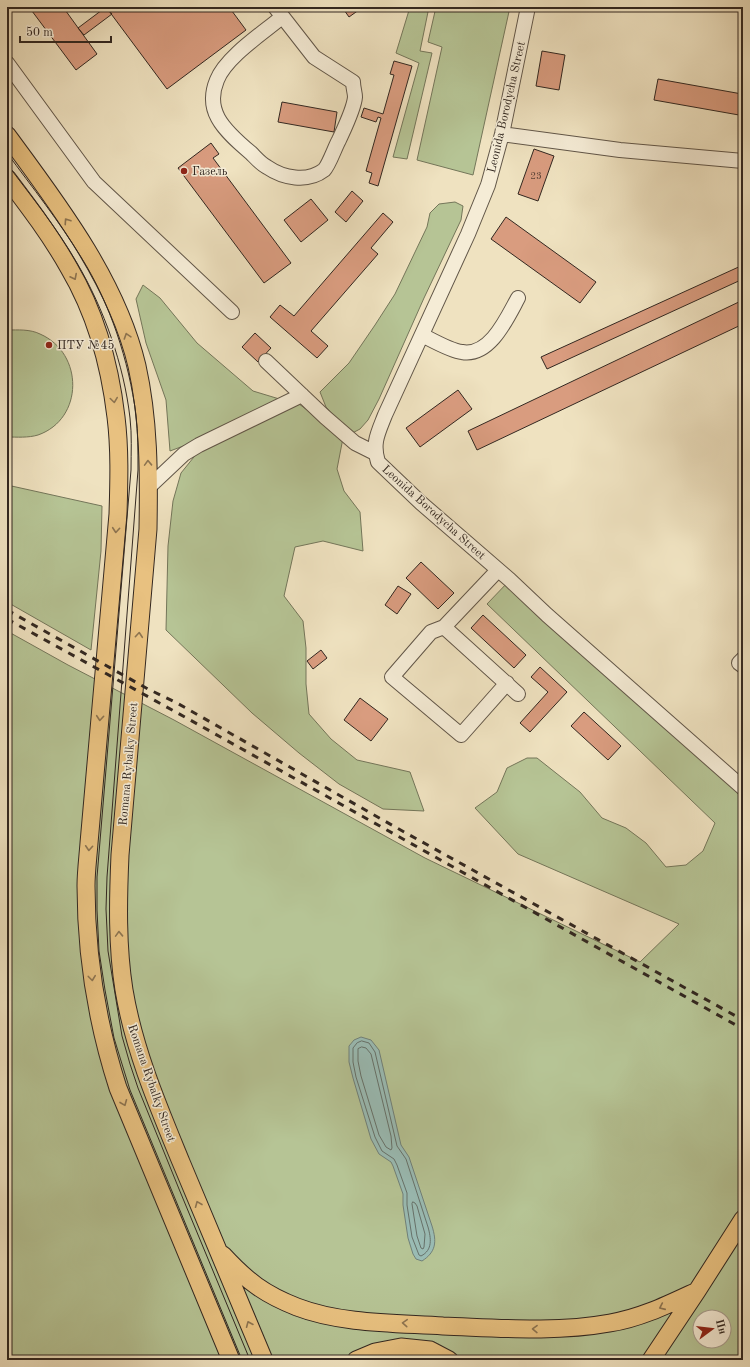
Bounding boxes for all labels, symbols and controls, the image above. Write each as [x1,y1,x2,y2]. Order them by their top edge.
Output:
scale bar [20,18,111,44]
text: 50 m [26,26,53,39]
street label: Leonida Borodycha Street [486,40,528,174]
marker: Газель [179,166,189,176]
place label: Газель [192,166,228,178]
house number: 23 [530,171,542,181]
one-way arrow [64,218,72,225]
one-way arrow [69,273,77,280]
one-way arrow [123,332,132,339]
place label: ПТУ №45 [57,339,114,352]
marker: ПТУ №45 [44,340,54,350]
one-way arrow [109,397,118,403]
one-way arrow [144,460,153,466]
street label: Leonida Borodycha Street [379,463,487,562]
one-way arrow [112,527,121,533]
one-way arrow [135,632,144,638]
street label: Romana Rybalky Street [118,702,140,826]
one-way arrow [96,715,105,721]
one-way arrow [84,845,93,851]
one-way arrow [114,931,123,937]
one-way arrow [87,974,96,981]
street label: Romana Rybalky Street [125,1023,177,1144]
one-way arrow [120,1100,128,1107]
one-way arrow [195,1201,203,1209]
one-way arrow [658,1302,666,1310]
north arrow [692,1309,732,1349]
text: Пн [713,1318,727,1336]
one-way arrow [402,1319,408,1328]
one-way arrow [245,1321,253,1328]
one-way arrow [532,1325,538,1333]

